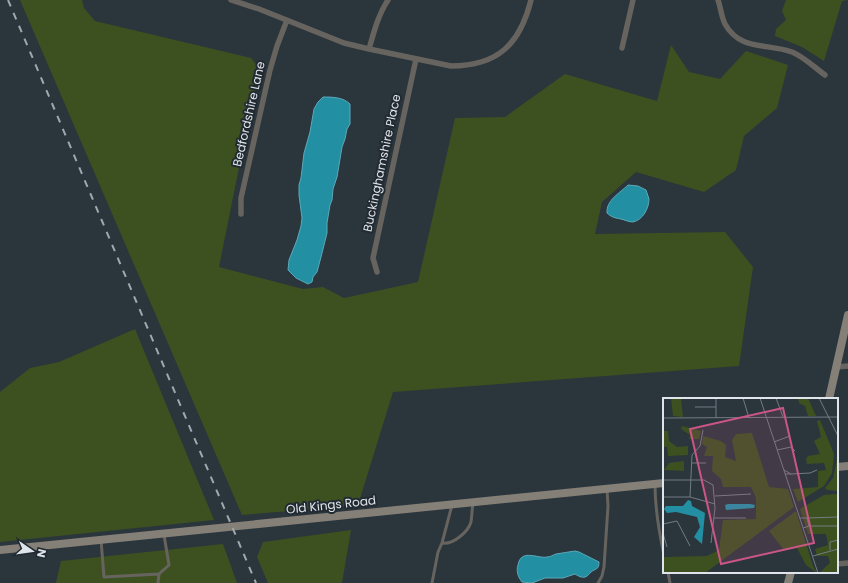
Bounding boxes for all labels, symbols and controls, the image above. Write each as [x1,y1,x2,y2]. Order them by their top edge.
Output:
street label: Bedfordshire Lane [228,60,269,168]
street label: Buckinghamshire Place [359,93,404,233]
inset map [663,398,838,573]
street label: Old Kings Road [285,491,377,518]
north arrow [12,531,52,571]
text: N [33,547,50,559]

